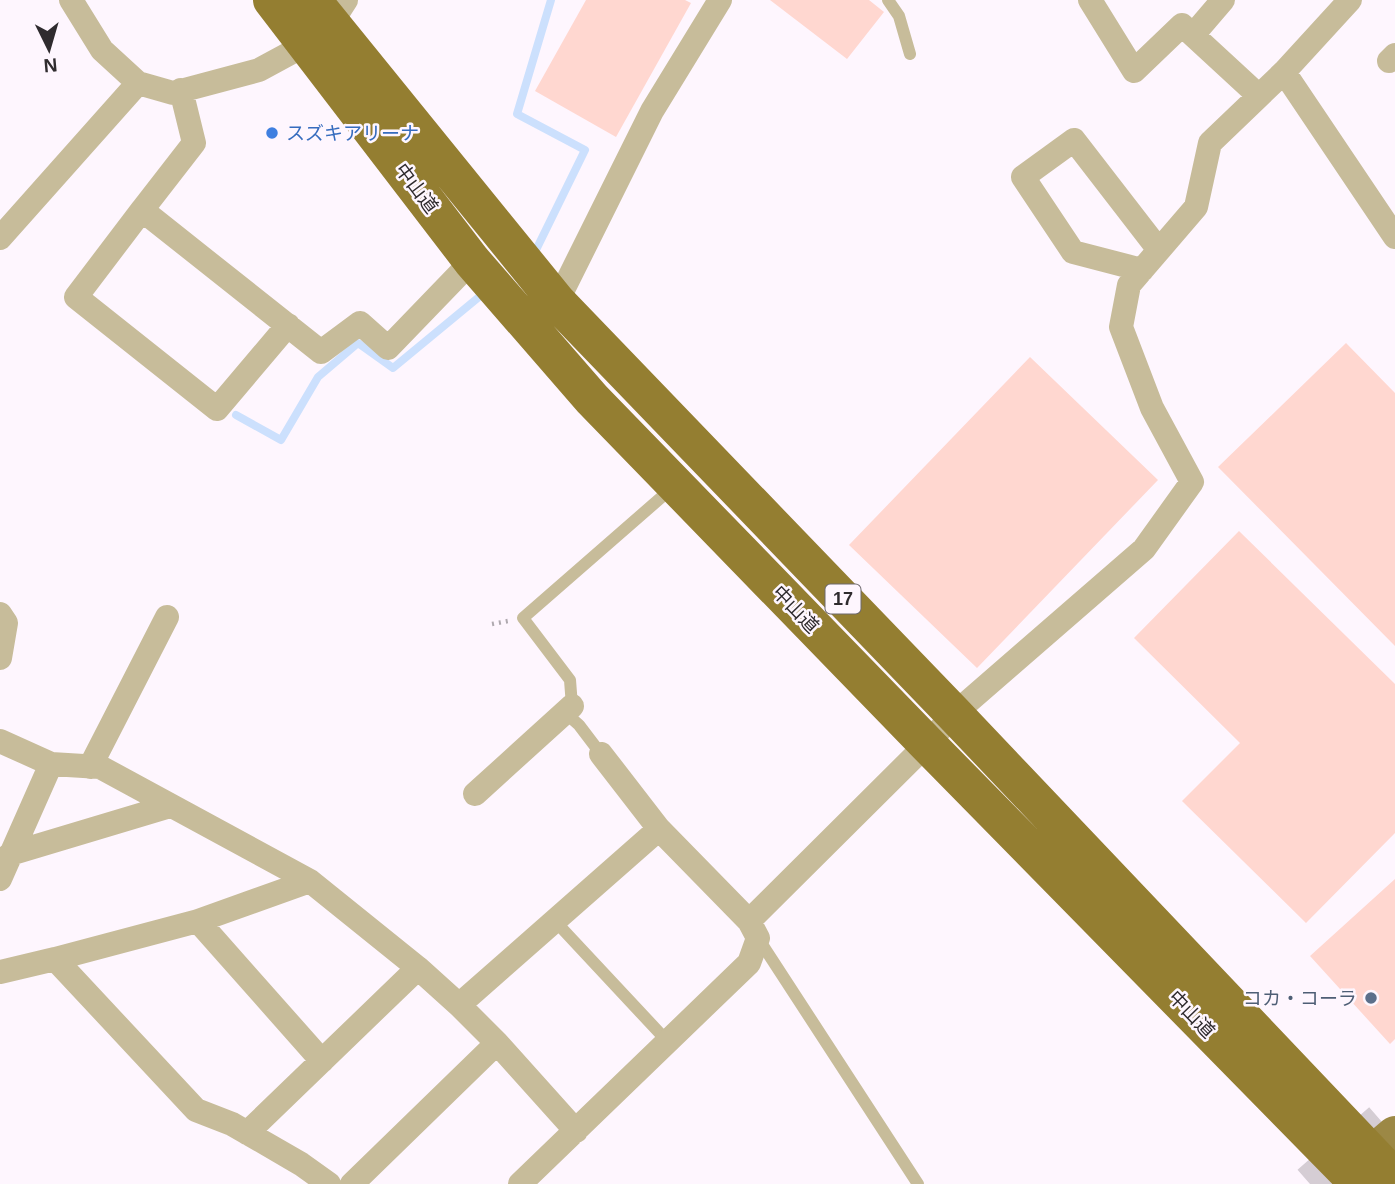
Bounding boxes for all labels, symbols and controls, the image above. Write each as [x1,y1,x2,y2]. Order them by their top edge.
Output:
north arrow [14,14,84,84]
text: N [43,54,58,76]
place label: スズキアリーナ [286,123,419,144]
marker: スズキアリーナ [264,125,280,141]
street label: 中山道 [391,159,442,217]
street label: 中山道 [768,582,823,637]
road number: 17 [826,584,860,614]
street label: 中山道 [1164,987,1219,1042]
place label: コカ・コーラ [1243,988,1357,1009]
marker: コカ・コーラ [1363,990,1379,1006]

